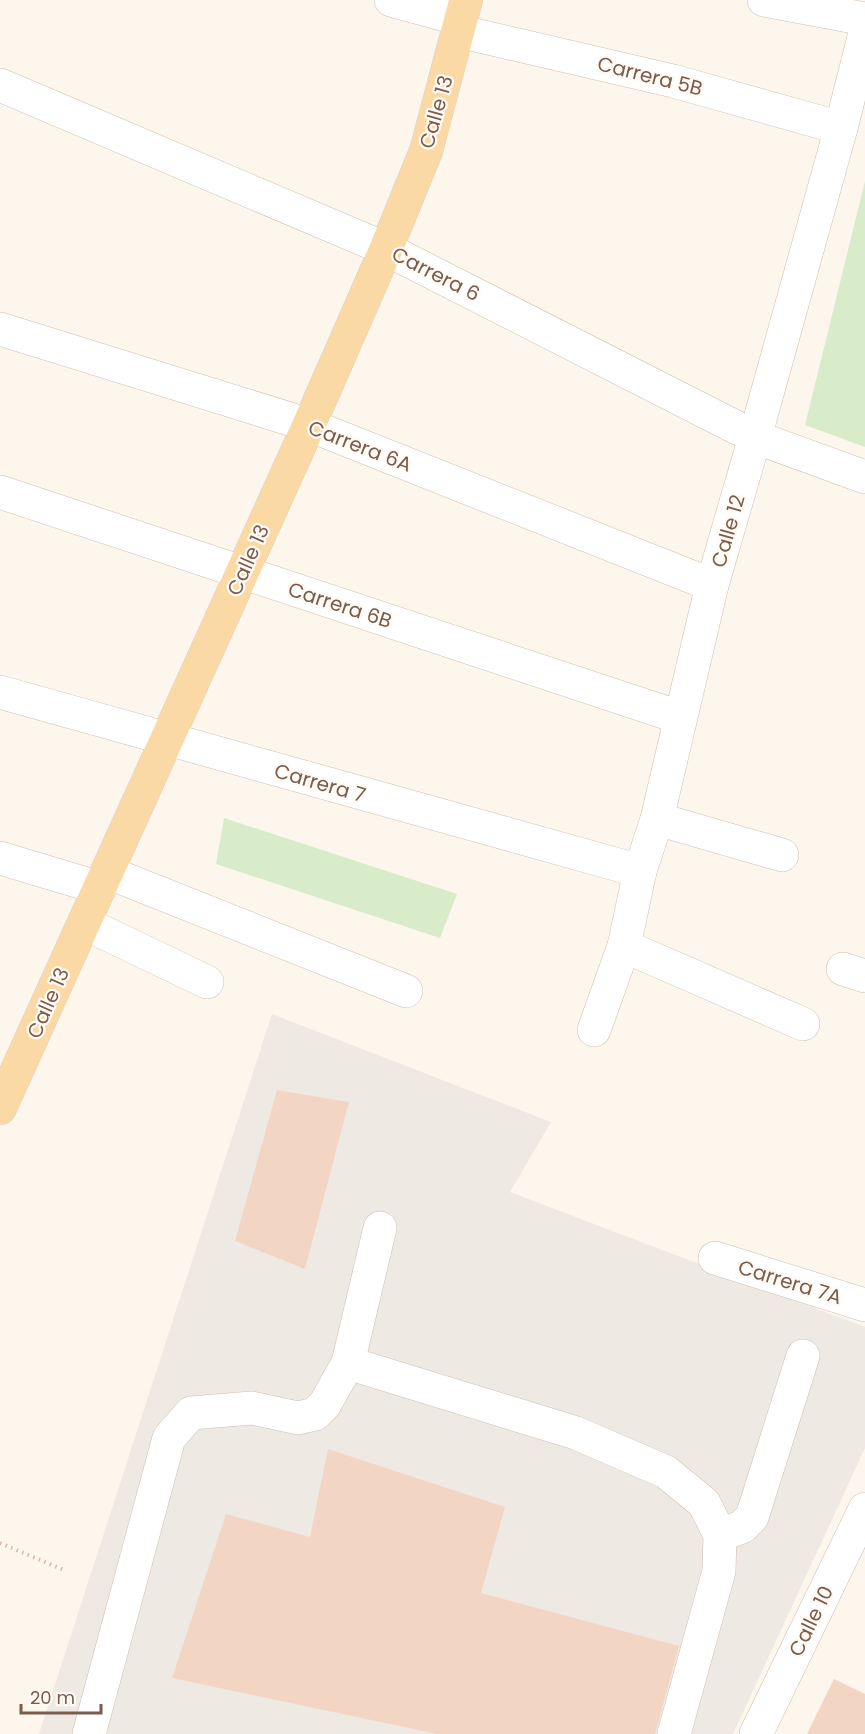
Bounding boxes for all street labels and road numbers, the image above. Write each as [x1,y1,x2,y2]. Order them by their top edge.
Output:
street label: Carrera 5B [594,49,706,103]
street label: Calle 13 [412,72,460,152]
street label: Carrera 6 [387,240,485,308]
street label: Carrera 6A [304,413,416,479]
street label: Calle 12 [704,491,752,571]
street label: Calle 13 [220,520,276,600]
street label: Carrera 6B [285,575,395,635]
street label: Carrera 7 [271,757,369,809]
street label: Calle 13 [20,963,76,1043]
street label: Carrera 7A [735,1253,845,1311]
street label: Calle 10 [782,1581,840,1661]

